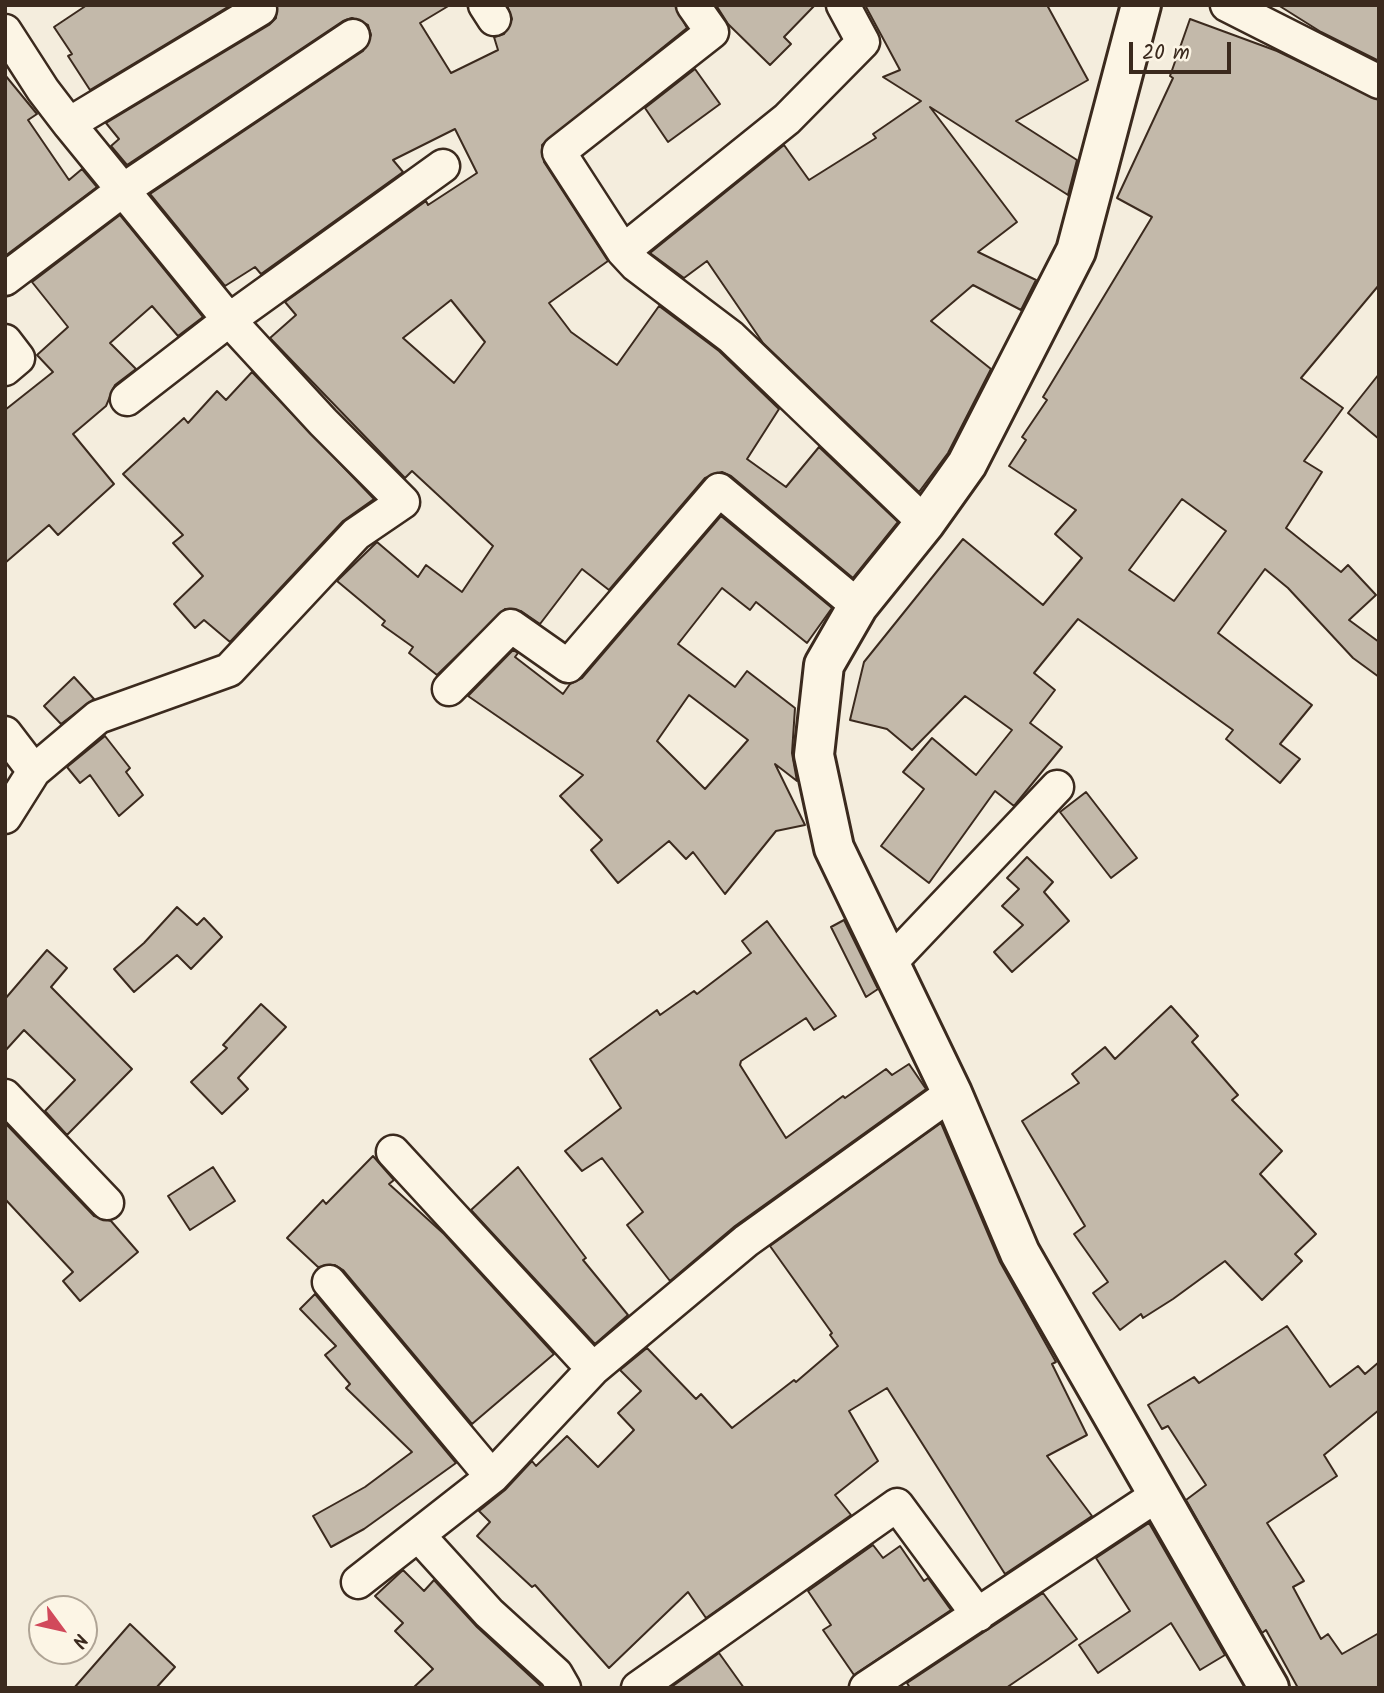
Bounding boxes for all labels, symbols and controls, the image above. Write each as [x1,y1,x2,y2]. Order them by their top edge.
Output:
scale bar [1132,28,1234,72]
text: 20 m [1142,37,1190,70]
north arrow [28,1595,98,1665]
text: N [63,1627,95,1654]

